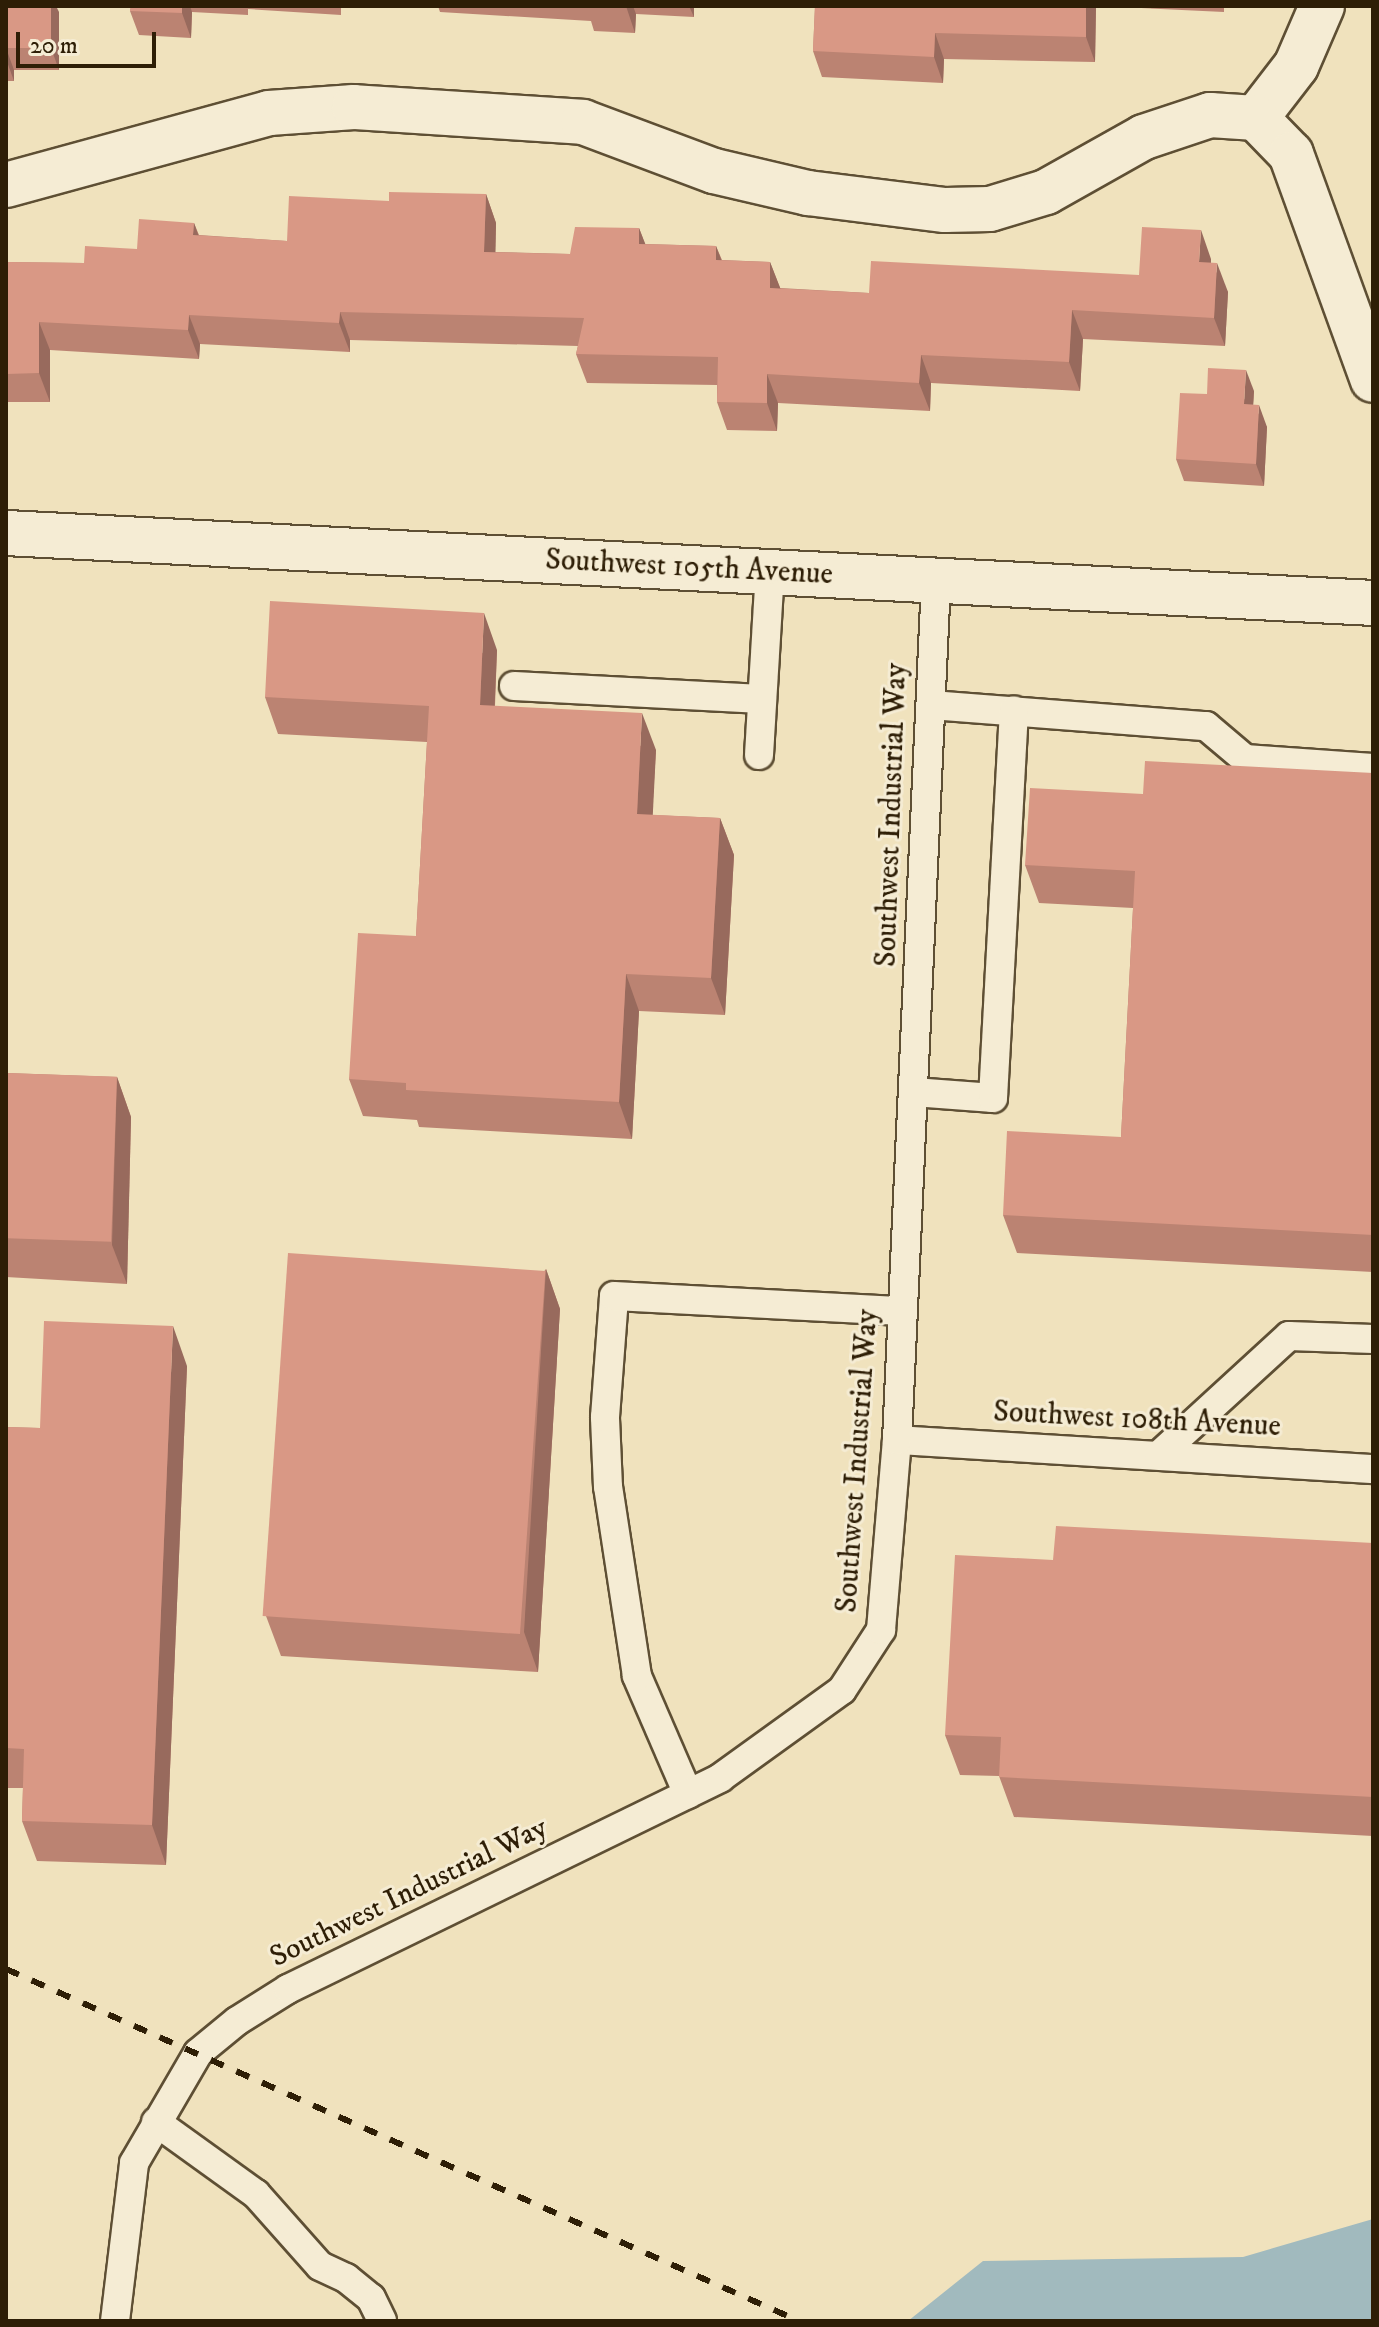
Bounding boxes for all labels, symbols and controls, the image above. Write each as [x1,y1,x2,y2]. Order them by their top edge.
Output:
scale bar [20,16,160,66]
text: 20 m [30,31,78,61]
street label: Southwest 105th Avenue [544,542,834,594]
street label: Southwest Industrial Way [869,662,915,968]
street label: Southwest Industrial Way [829,1308,887,1614]
street label: Southwest 108th Avenue [992,1394,1282,1446]
street label: Southwest Industrial Way [264,1810,554,1976]

